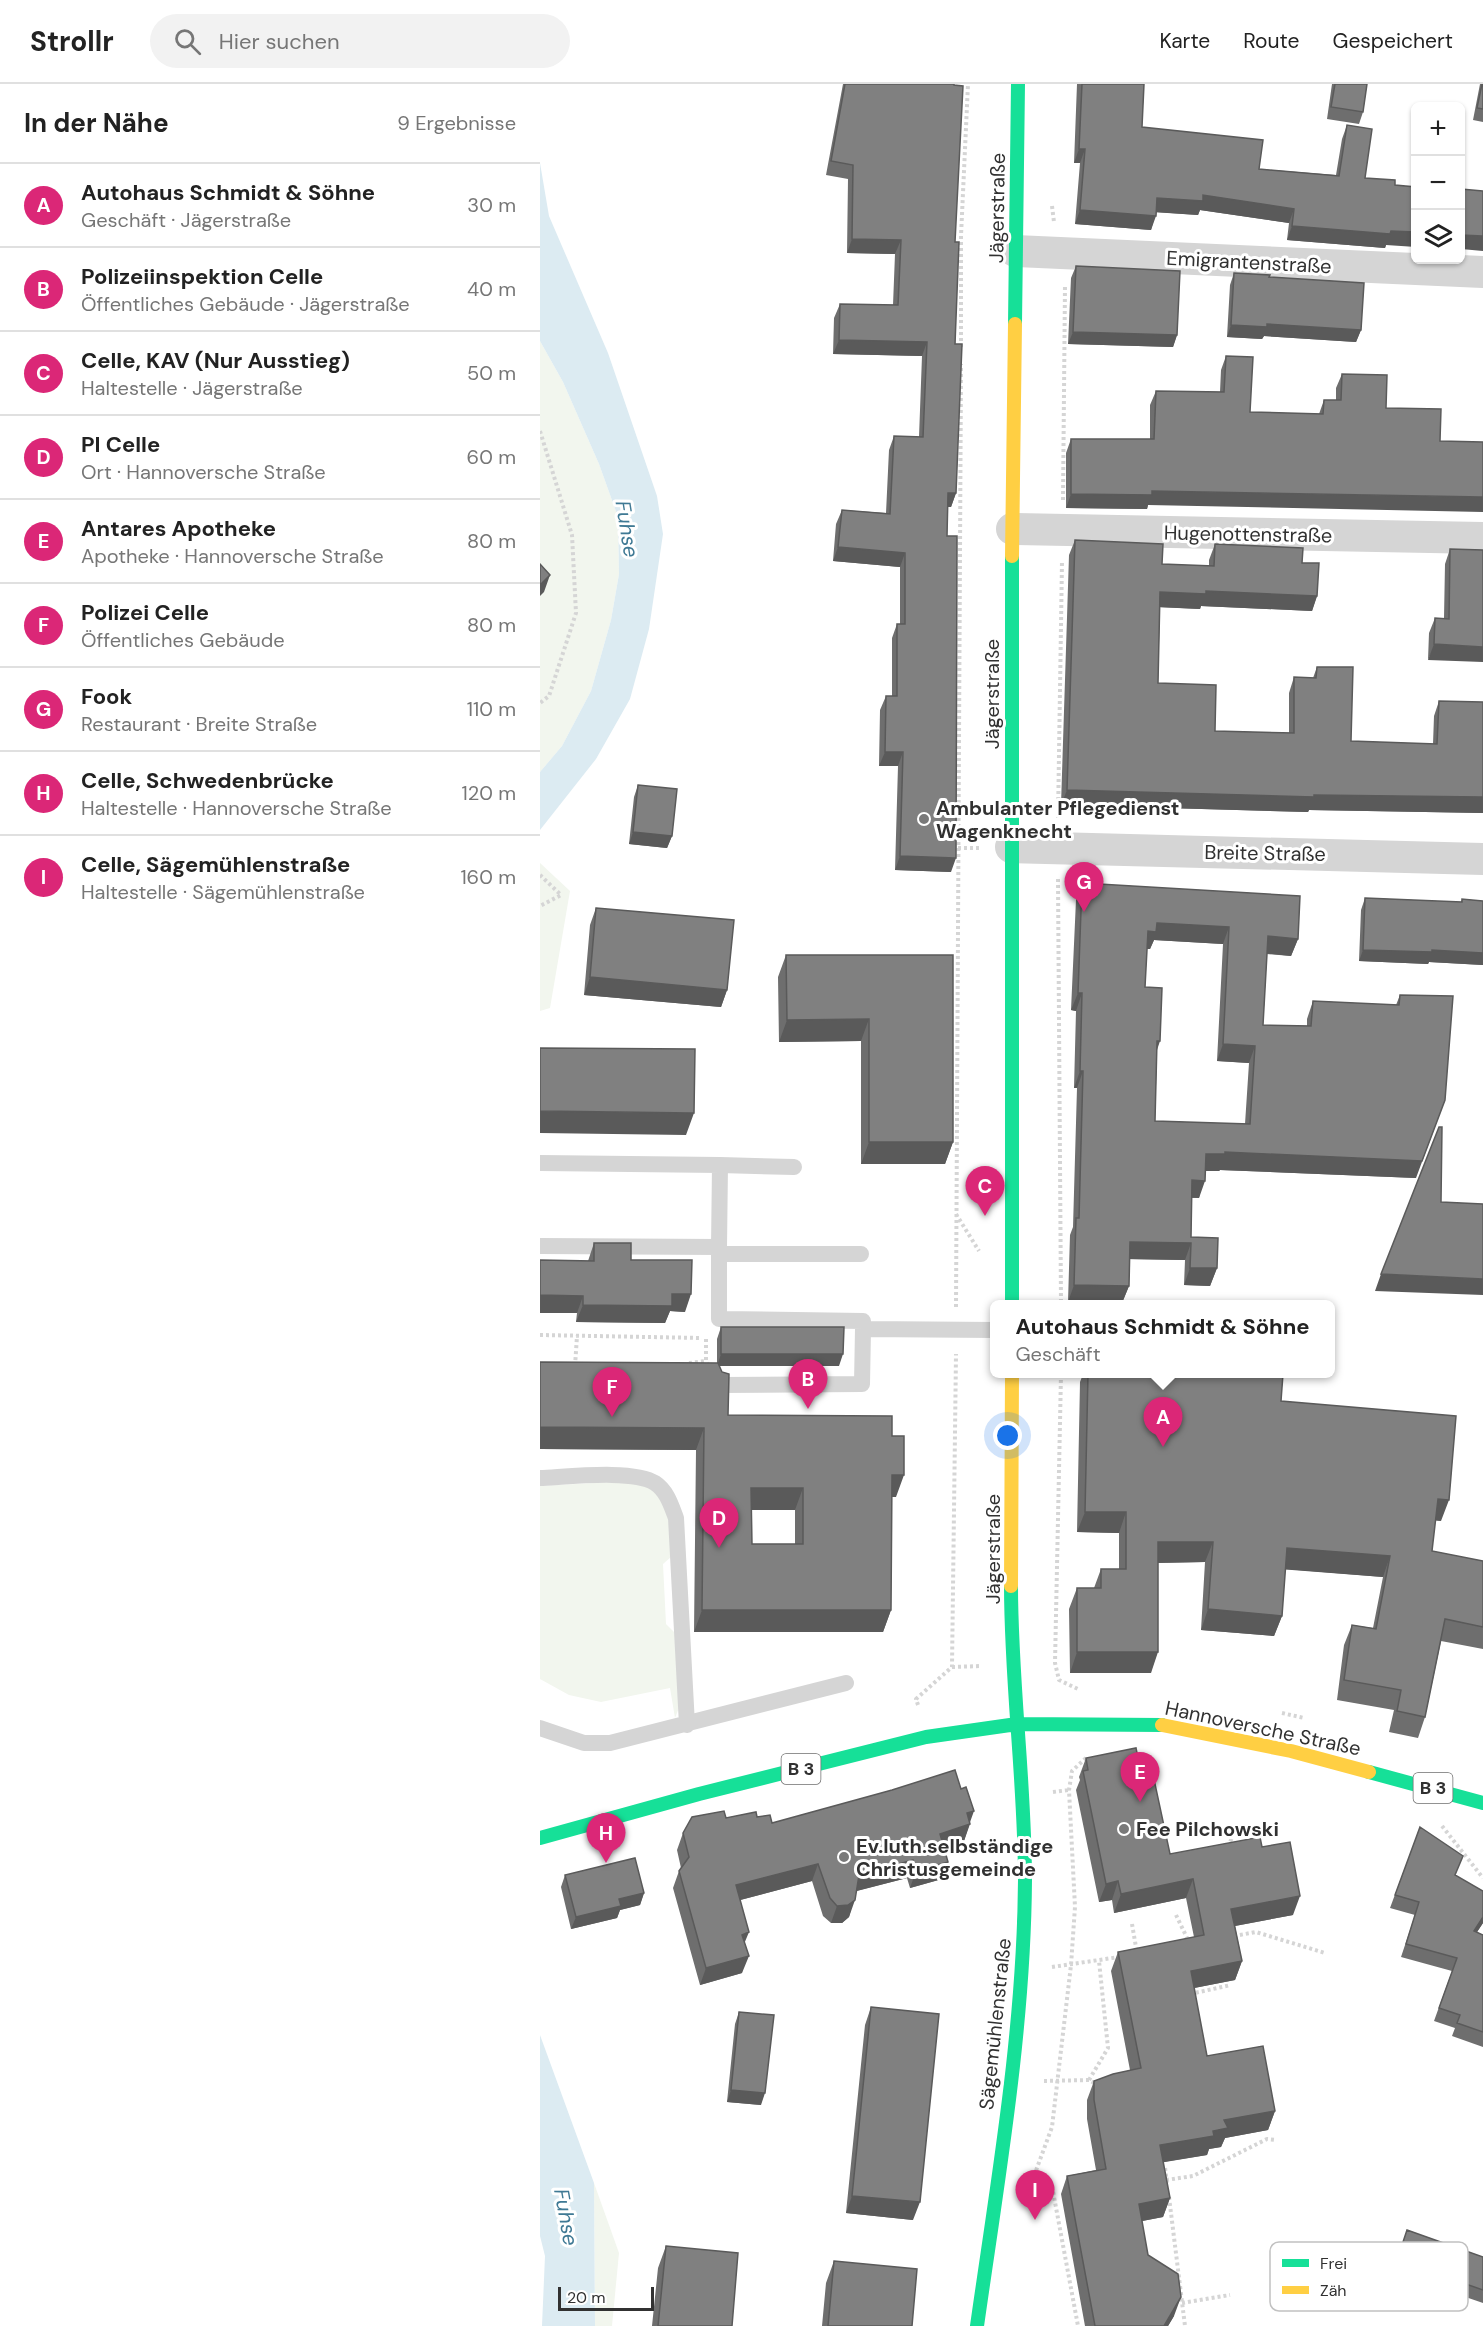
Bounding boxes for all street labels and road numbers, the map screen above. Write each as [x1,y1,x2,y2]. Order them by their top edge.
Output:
street label: Jägerstraße [983,153,1011,263]
street label: Emigrantenstraße [1166,245,1332,279]
street label: Hugenottenstraße [1164,520,1332,548]
street label: Jägerstraße [979,639,1005,749]
street label: Breite Straße [1204,839,1326,867]
street label: Jägerstraße [980,1494,1006,1604]
street label: Hannoversche Straße [1163,1695,1363,1761]
road number: B 3 [782,1754,820,1784]
road number: B 3 [1414,1773,1452,1803]
street label: Sägemühlenstraße [973,1937,1017,2111]

